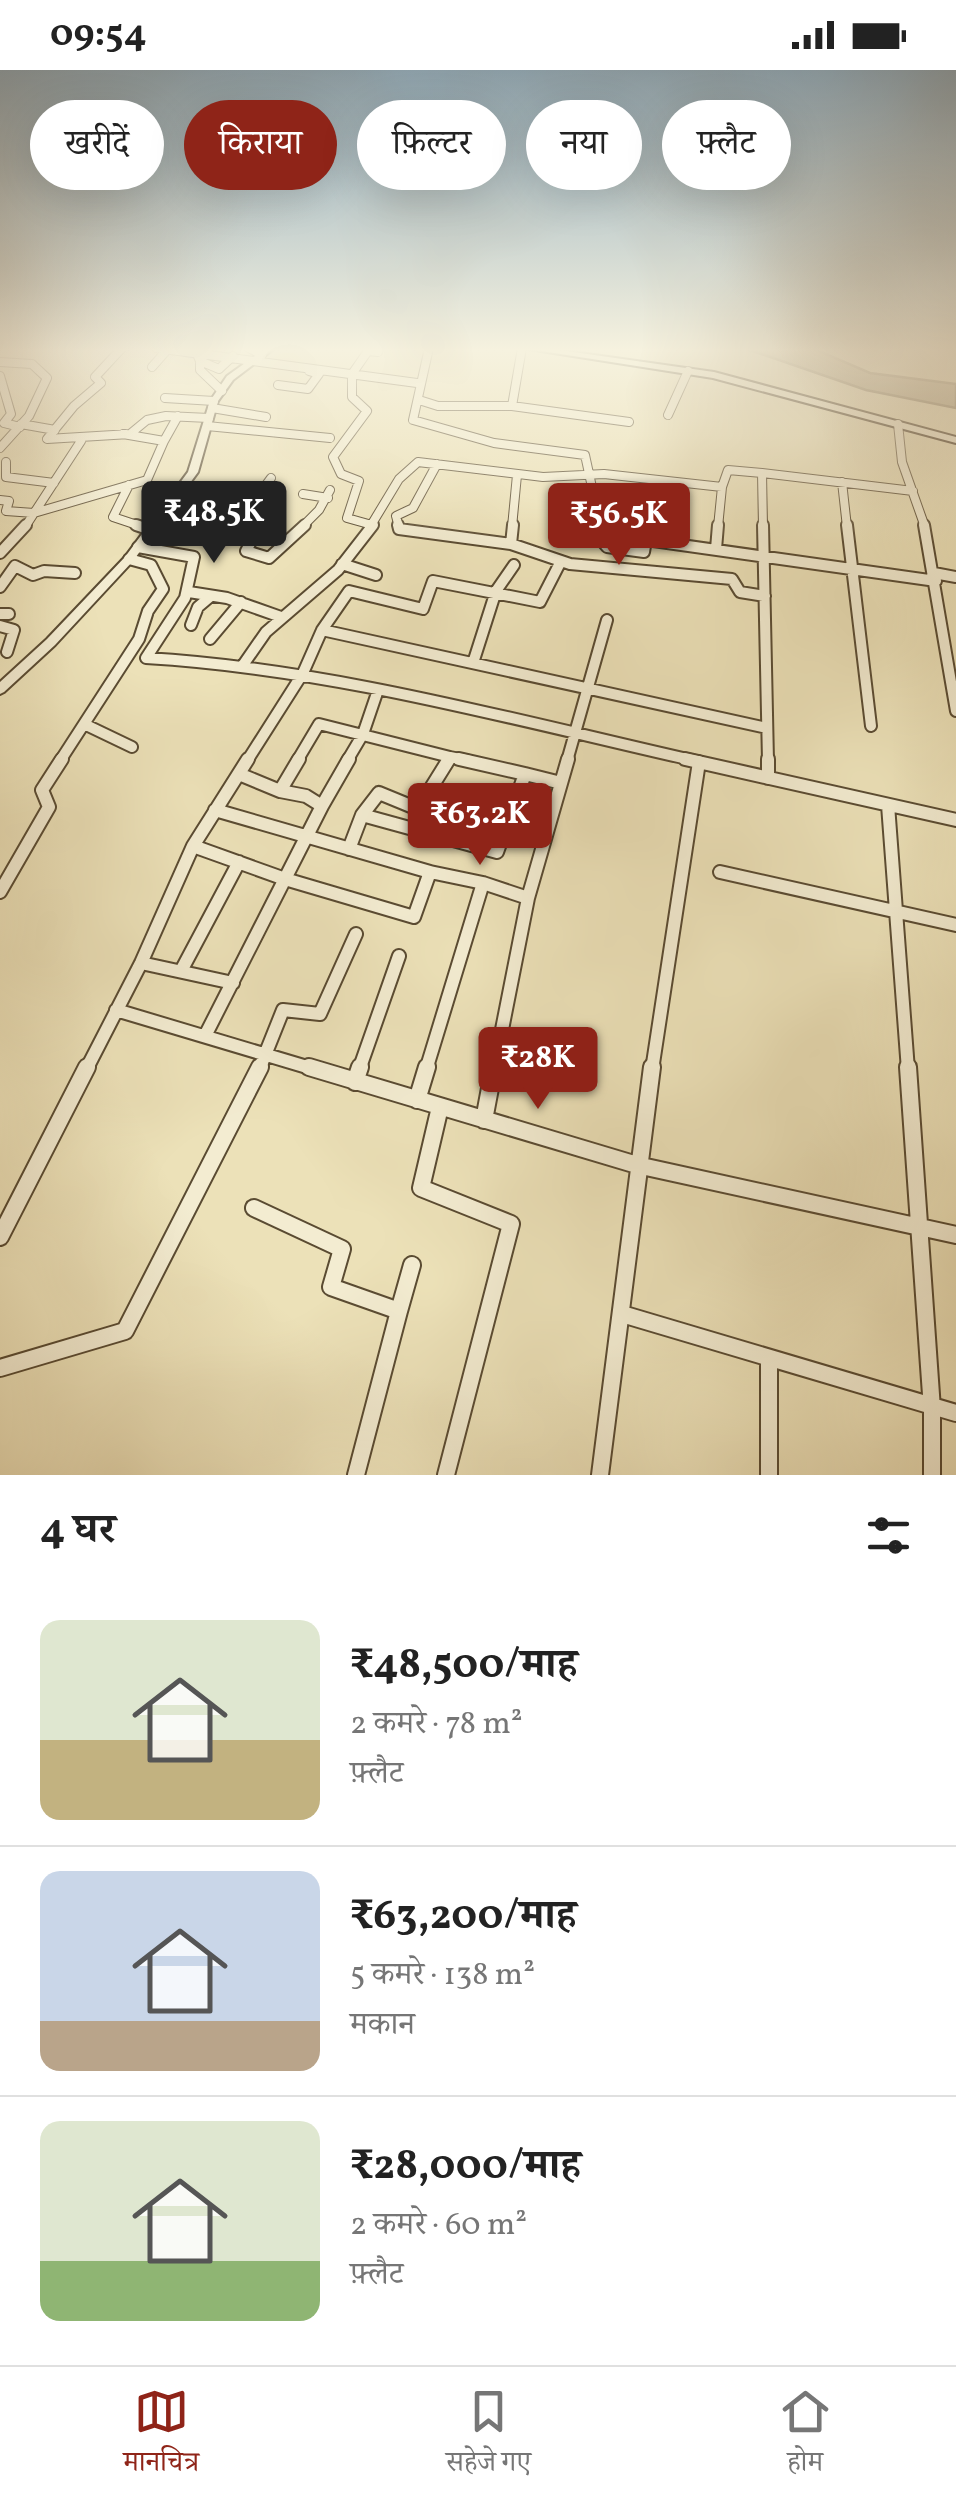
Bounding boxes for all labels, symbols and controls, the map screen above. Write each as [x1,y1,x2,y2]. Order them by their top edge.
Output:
text: 09:54 [50,9,147,62]
chip: खरीदें [30,100,164,190]
chip: किराया [184,100,337,190]
chip: फ़िल्टर [357,100,506,190]
chip: नया [526,100,642,190]
chip: फ़्लैट [662,100,791,190]
pin: ₹48.5K [133,481,295,566]
pin: ₹56.5K [538,483,700,568]
text: ₹48.5K [163,491,265,535]
text: ₹56.5K [570,493,668,537]
pin: ₹63.2K [399,783,561,868]
text: ₹63.2K [430,793,530,837]
pin: ₹28K [479,1027,597,1112]
text: ₹28K [500,1037,576,1081]
text: 4 घर [40,1502,116,1561]
icon: filters [861,1508,916,1563]
text: ₹48,500/माह [350,1637,577,1696]
icon: home [120,1660,240,1780]
text: 2 कमरे · 78 m² [350,1703,523,1747]
text: फ़्लैट [350,1753,403,1797]
text: ₹63,200/माह [350,1888,576,1947]
icon: home [120,1911,240,2031]
text: 5 कमरे · 138 m² [350,1954,535,1998]
text: मकान [350,2004,415,2048]
text: ₹28,000/माह [350,2138,581,2197]
icon: home [120,2161,240,2281]
text: 2 कमरे · 60 m² [350,2204,527,2248]
text: फ़्लैट [350,2254,403,2298]
tab: मानचित्र [123,2384,199,2489]
tab: सहेजे गए [446,2384,531,2489]
tab: होम [778,2384,833,2489]

